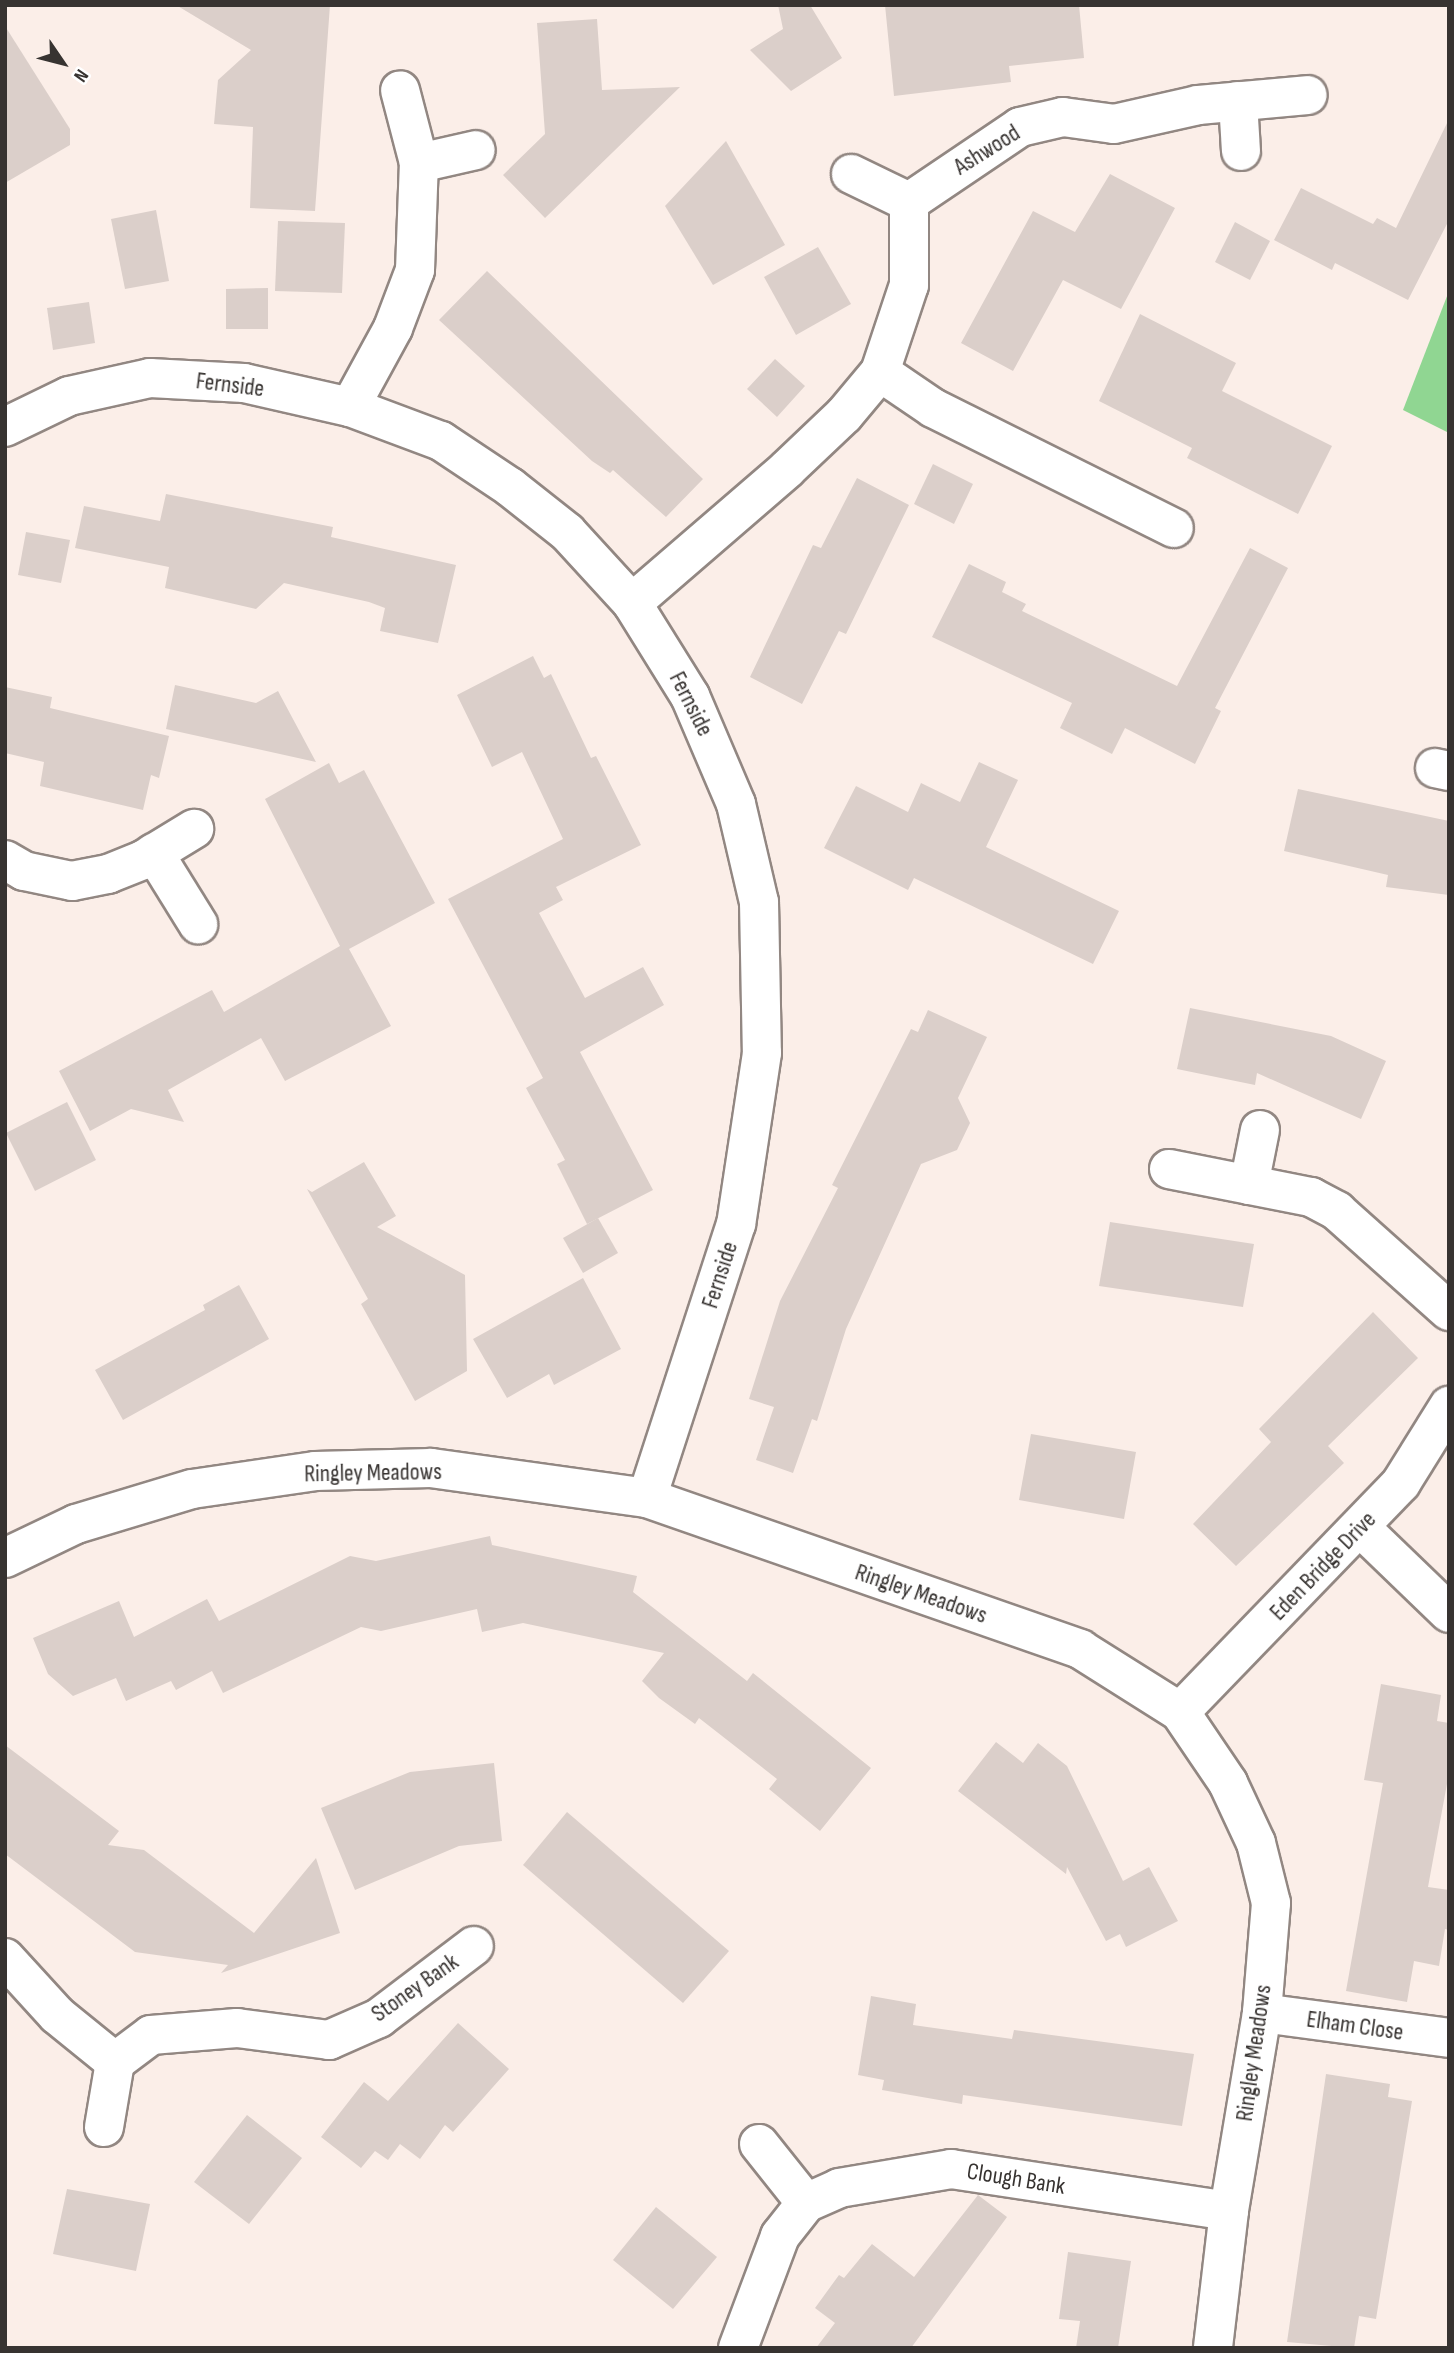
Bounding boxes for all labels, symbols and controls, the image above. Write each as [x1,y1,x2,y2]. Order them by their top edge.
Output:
north arrow [28,28,98,98]
text: N [68,65,93,86]
street label: Ashwood [949,119,1025,181]
street label: Fernside [194,367,266,403]
street label: Fernside [663,667,719,741]
street label: Fernside [696,1238,744,1312]
street label: Ringley Meadows [304,1457,442,1489]
street label: Eden Bridge Drive [1264,1506,1382,1626]
street label: Ringley Meadows [851,1558,991,1630]
street label: Stoney Bank [366,1948,464,2028]
street label: Ringley Meadows [1230,1983,1278,2123]
street label: Elham Close [1305,2005,1405,2047]
street label: Clough Bank [965,2157,1067,2201]

